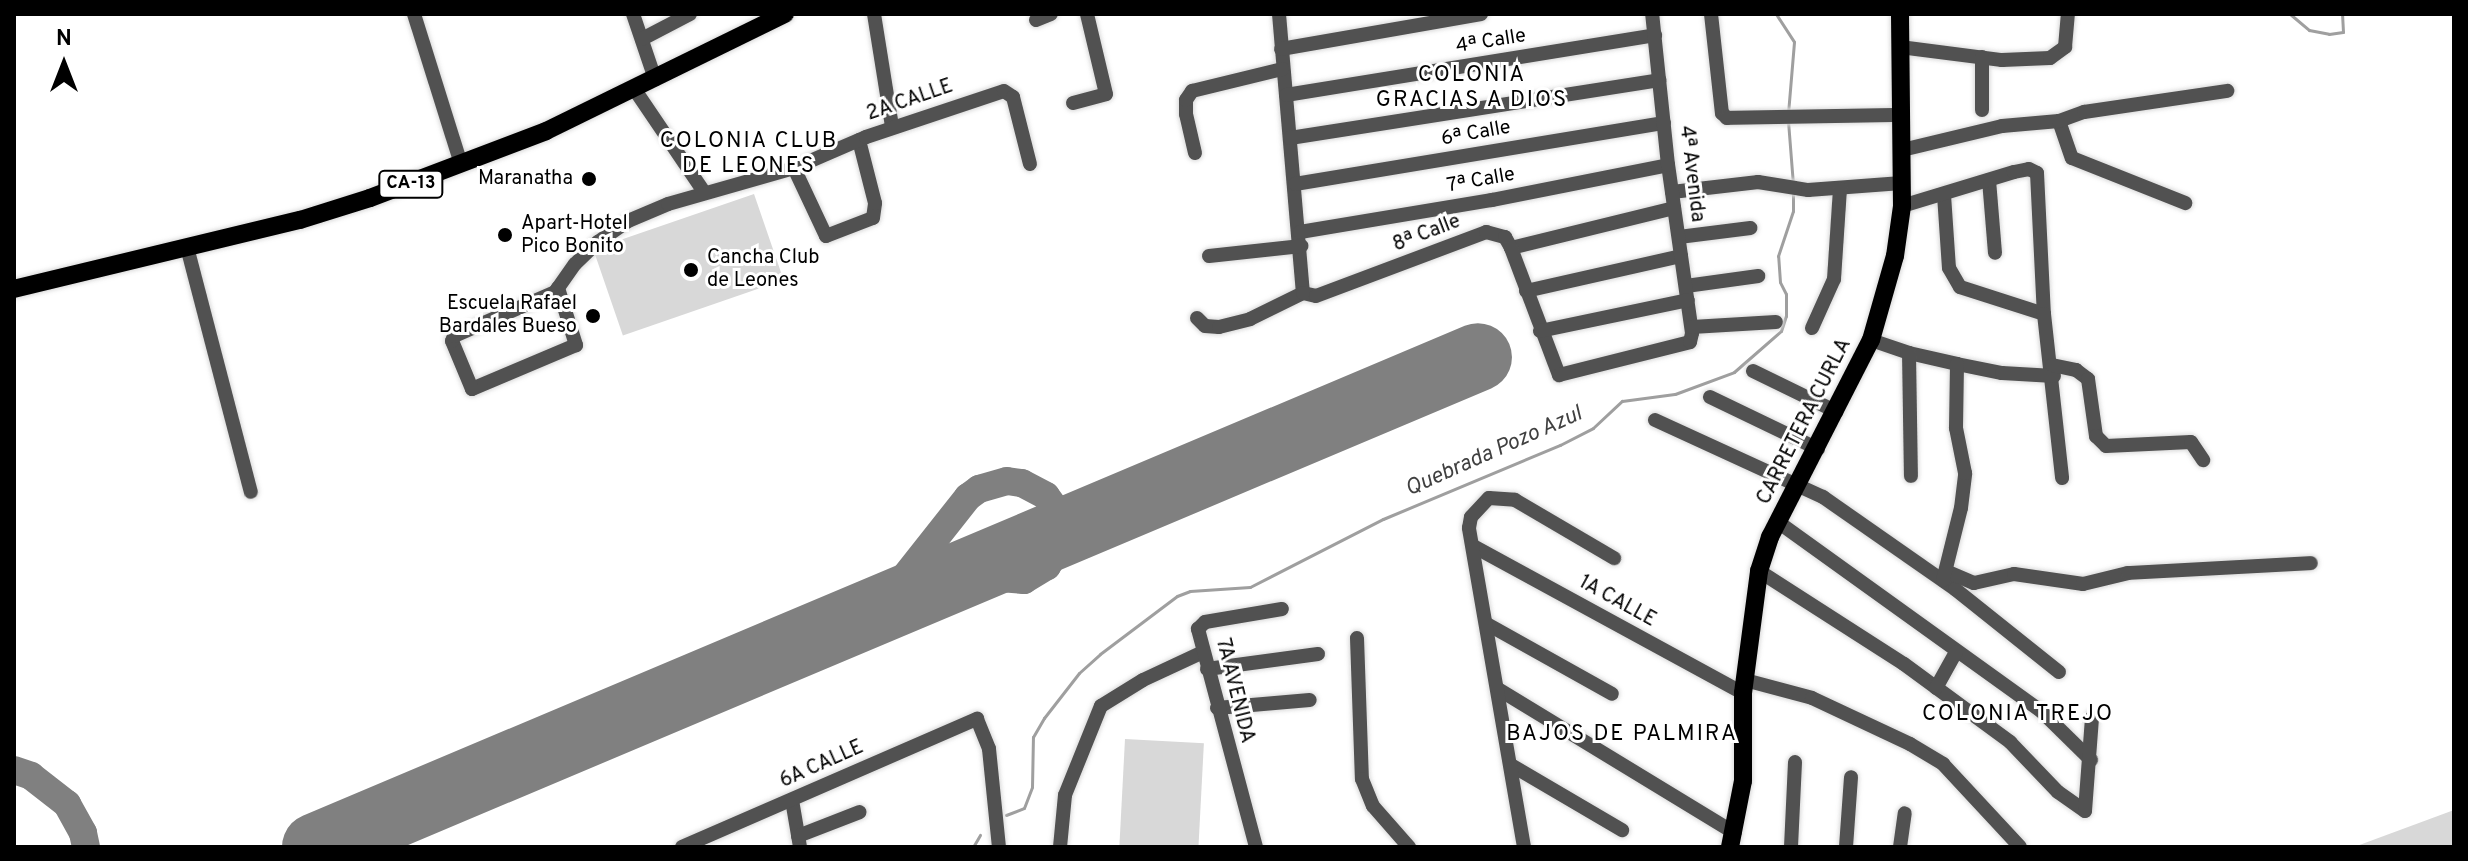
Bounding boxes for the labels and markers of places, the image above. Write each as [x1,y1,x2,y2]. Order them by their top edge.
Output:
place label: Maranatha [478,167,573,191]
marker: Maranatha [580,170,598,188]
place label: Apart-Hotel Pico Bonito [521,212,628,259]
marker: Apart-Hotel Pico Bonito [496,226,514,244]
place label: Cancha Club de Leones [707,246,820,293]
marker: Cancha Club de Leones [682,261,700,279]
place label: Escuela Rafael Bardales Bueso [439,292,577,339]
marker: Escuela Rafael Bardales Bueso [584,307,602,325]

